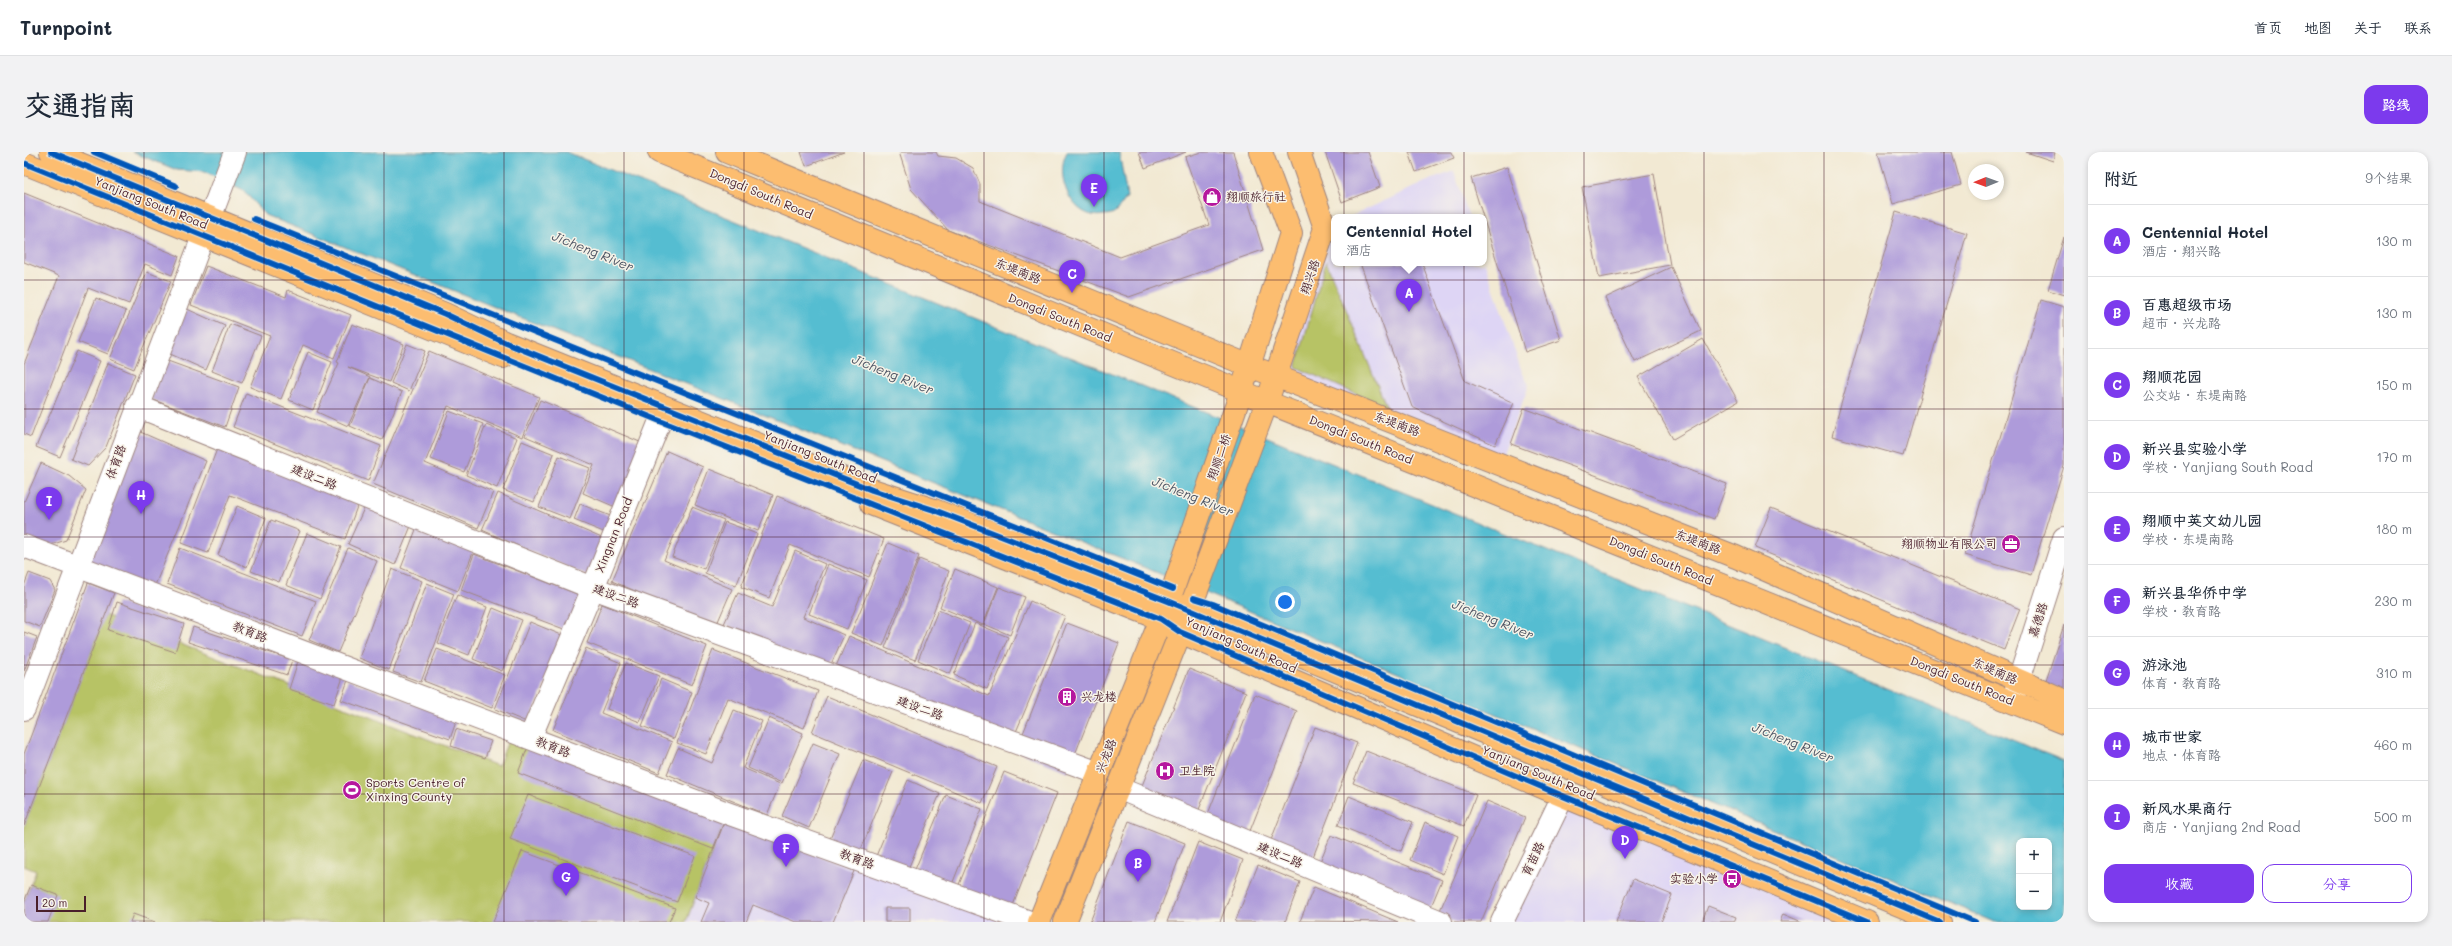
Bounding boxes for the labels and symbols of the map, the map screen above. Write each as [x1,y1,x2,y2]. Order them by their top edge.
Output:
street label: Dongdi South Road [707,164,816,222]
north arrow [1968,164,2004,200]
street label: Yanjiang South Road [92,172,211,232]
pin: E [1081,174,1107,207]
shop icon: 翔顺旅行社 [1201,186,1223,208]
place label: 翔顺旅行社 [1226,188,1286,204]
water label: Jicheng River [550,226,637,275]
street label: 东堤南路 [993,254,1044,286]
street label: 翔兴路 [1296,257,1322,296]
pin: C [1059,260,1085,293]
pin: A [1396,279,1422,312]
street label: Dongdi South Road [1006,289,1115,345]
water label: Jicheng River [850,349,937,398]
street label: 东堤南路 [1372,407,1423,439]
street label: Dongdi South Road [1307,411,1416,467]
street label: Yanjiang South Road [761,426,880,486]
street label: 翔顺二桥 [1203,430,1234,482]
street label: 体育路 [101,442,129,481]
street label: 建设二路 [289,460,340,492]
water label: Jicheng River [1150,471,1237,520]
pin: H [128,481,154,514]
pin: I [36,487,62,520]
street label: Xingnan Road [591,494,636,575]
street label: 东堤南路 [1673,525,1724,557]
street label: Dongdi South Road [1607,532,1716,588]
office icon: 翔顺物业有限公司 [2000,533,2022,555]
place label: 翔顺物业有限公司 [1901,535,1997,551]
street label: 建设二路 [591,579,642,611]
your location [1275,592,1295,612]
water label: Jicheng River [1450,594,1537,643]
street label: 嘉德路 [2024,600,2050,639]
street label: Yanjiang South Road [1183,612,1300,676]
street label: 教育路 [231,617,270,645]
street label: Dongdi South Road [1908,652,2017,708]
street label: 东堤南路 [1970,653,2021,687]
building icon: 兴龙楼 [1056,686,1078,708]
place label: 兴龙楼 [1081,688,1117,704]
street label: 建设二路 [895,691,946,723]
water label: Jicheng River [1750,717,1837,766]
street label: 教育路 [534,732,573,760]
street label: 兴龙路 [1091,736,1119,775]
street label: Yanjiang South Road [1480,741,1597,803]
hospital icon: 卫生院 [1154,760,1176,782]
place label: 卫生院 [1179,762,1215,778]
place label: Sports Centre of Xinxing County [366,774,466,804]
sports icon: Sports Centre of Xinxing County [341,779,363,801]
pin: D [1612,826,1638,859]
pin: F [773,834,799,867]
street label: 建设二路 [1255,837,1306,871]
street label: 育苗路 [1517,839,1547,878]
street label: 教育路 [838,844,877,872]
pin: B [1125,849,1151,882]
pin: G [553,863,579,896]
bus stop icon: 实验小学 [1721,868,1743,890]
place label: 实验小学 [1670,870,1718,886]
scale bar [36,894,86,913]

